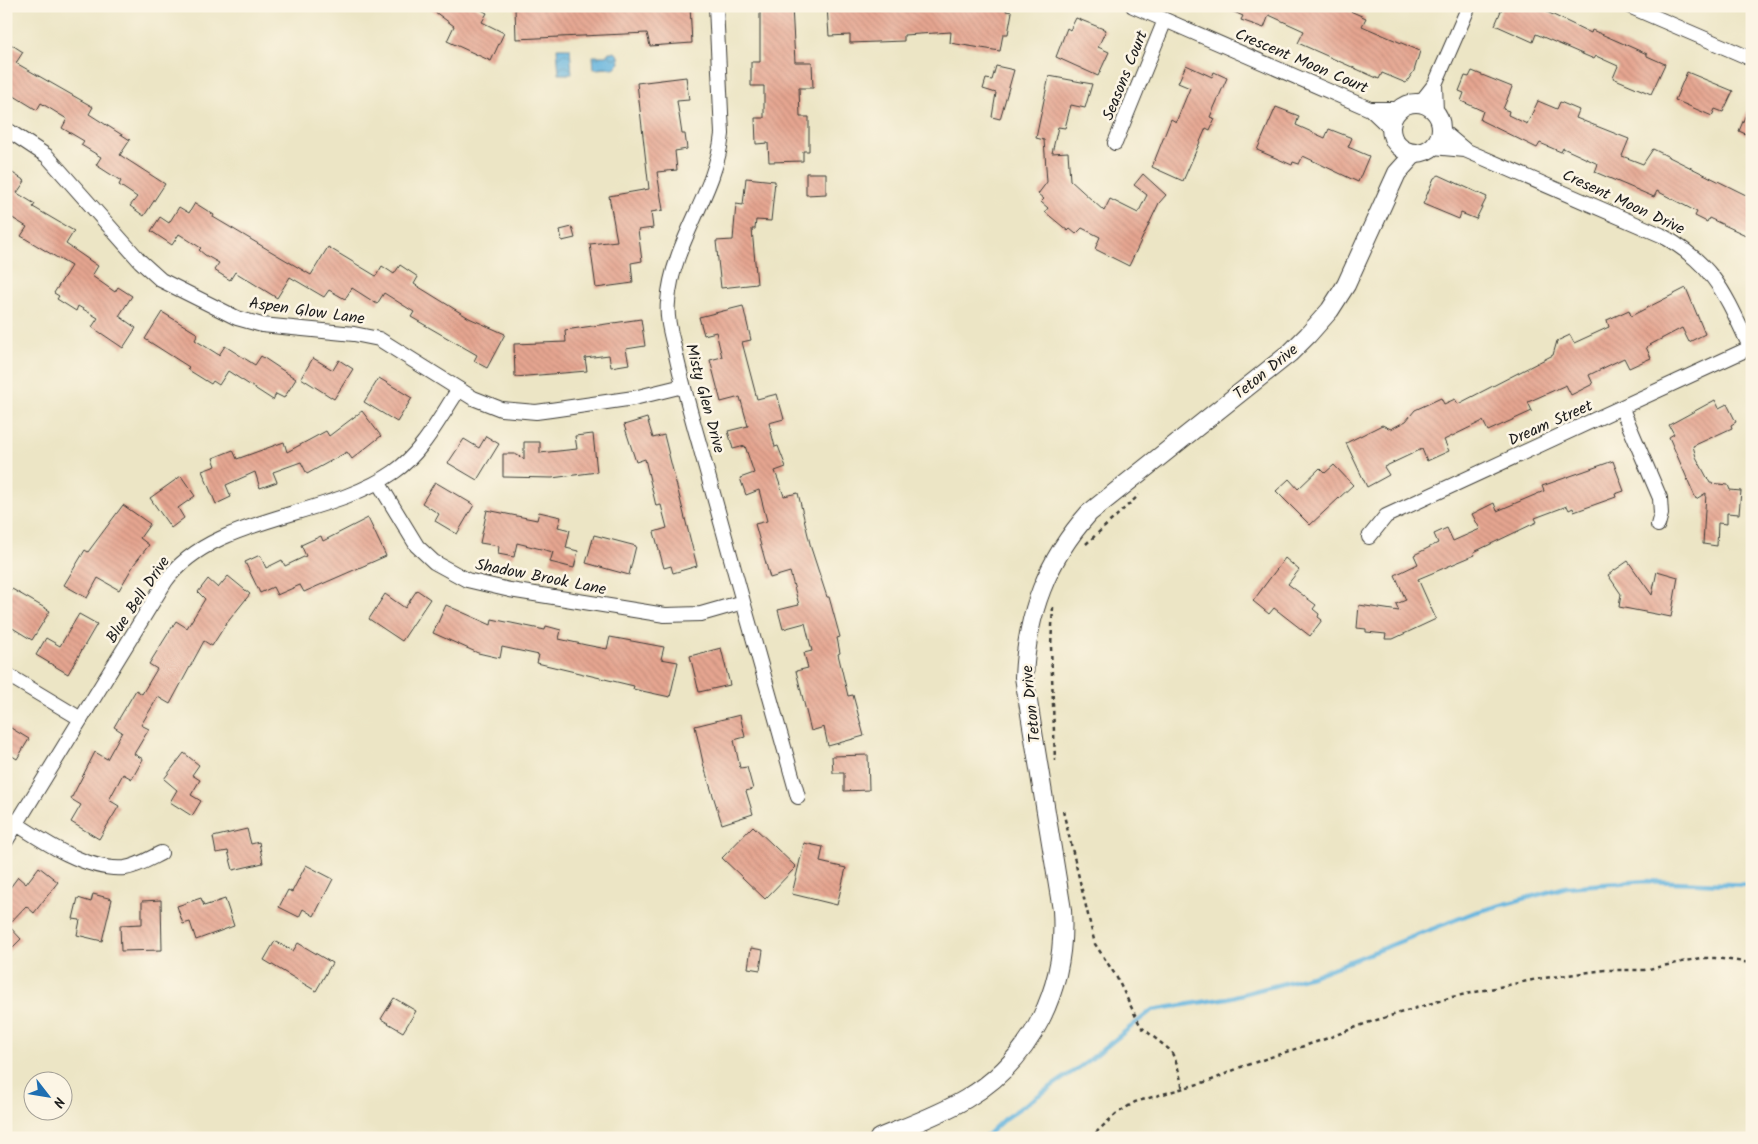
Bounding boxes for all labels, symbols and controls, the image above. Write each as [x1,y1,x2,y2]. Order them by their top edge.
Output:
street label: Crescent Moon Court [1231,22,1373,101]
street label: Seasons Court [1096,26,1155,124]
street label: Cresent Moon Drive [1558,163,1689,242]
street label: Aspen Glow Lane [247,291,366,332]
street label: Teton Drive [1228,338,1304,406]
street label: Misty Glen Drive [678,341,731,456]
street label: Dream Street [1504,393,1598,453]
street label: Blue Bell Drive [100,551,177,648]
street label: Shadow Brook Lane [473,553,608,602]
street label: Teton Drive [1015,664,1048,744]
north arrow [22,1072,72,1122]
text: N [46,1093,70,1112]

